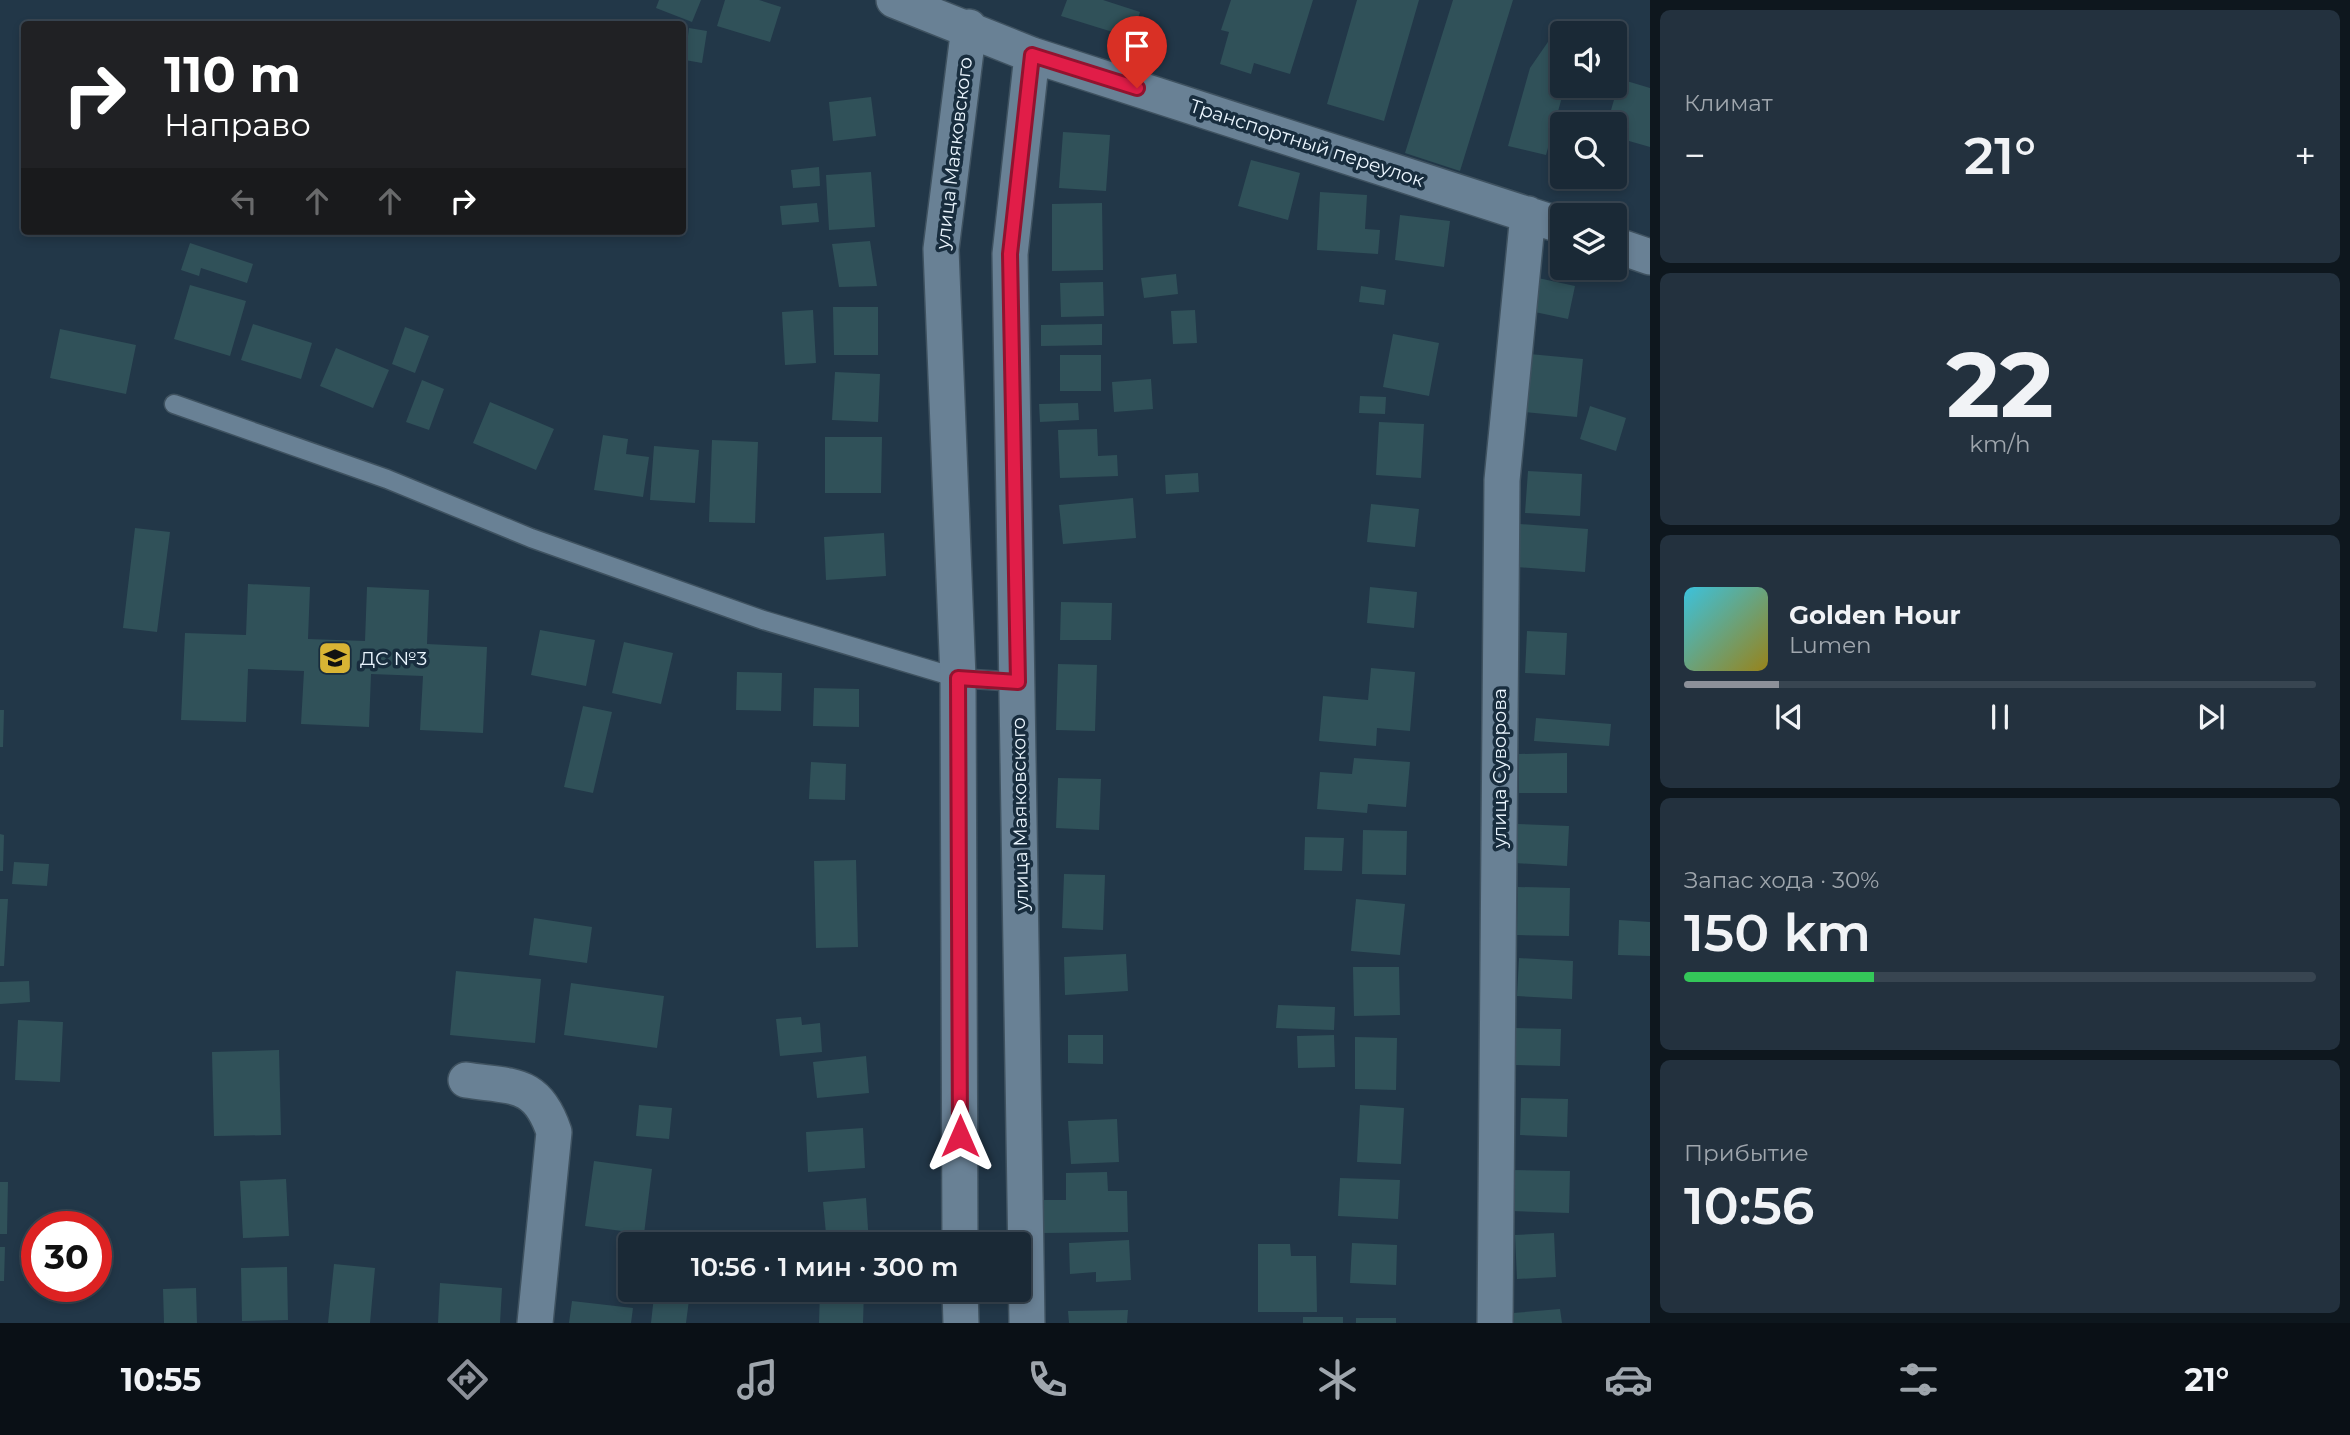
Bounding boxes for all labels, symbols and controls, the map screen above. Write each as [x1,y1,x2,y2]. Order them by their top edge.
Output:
pin [1107,16,1167,88]
map controls [1550,21,1627,280]
button: sound [1550,21,1627,98]
icon: arrive [1118,27,1156,65]
text: 110 m [164,45,301,104]
icon: right [49,49,140,140]
street label: улица Маяковского [931,55,977,252]
text: Климат [1684,89,1773,117]
street label: Транспортный переулок [1187,94,1427,192]
text: Направо [164,105,311,144]
button: search [1550,112,1627,189]
text: 21° [1964,124,2036,187]
text: − [1684,132,1706,179]
text: + [2294,132,2316,179]
icon: left [225,182,263,220]
icon: ahead [298,182,336,220]
icon: ahead [371,182,409,220]
icon: right [444,182,482,220]
button: layers [1550,203,1627,280]
text: 22 [1946,329,2054,440]
text: km/h [1969,430,2031,458]
text: Golden Hour [1789,599,1961,631]
text: Lumen [1789,631,1872,659]
school or university icon: ДС №3 [316,639,354,677]
place label: ДС №3 [360,647,427,670]
street label: улица Суворова [1488,688,1511,849]
icon: previous [1770,698,1808,736]
icon: pause [1981,698,2019,736]
icon: next [2192,698,2230,736]
street label: улица Маяковского [1007,717,1033,912]
text: Запас хода · 30% [1684,866,1879,894]
text: 150 km [1684,901,1871,964]
position arrow [923,1099,997,1173]
text: Прибытие [1684,1139,1809,1167]
text: 10:56 [1684,1174,1814,1237]
speed limit sign: 30 [21,1211,112,1302]
text: 10:56 · 1 мин · 300 m [691,1251,958,1283]
icon: directions [443,1355,492,1404]
icon: music [733,1355,782,1404]
icon: phone [1023,1355,1072,1404]
icon: climate [1313,1355,1362,1404]
icon: car [1604,1355,1653,1404]
icon: filters [1894,1355,1943,1404]
text: 10:55 [121,1360,201,1399]
text: 21° [2184,1360,2229,1399]

